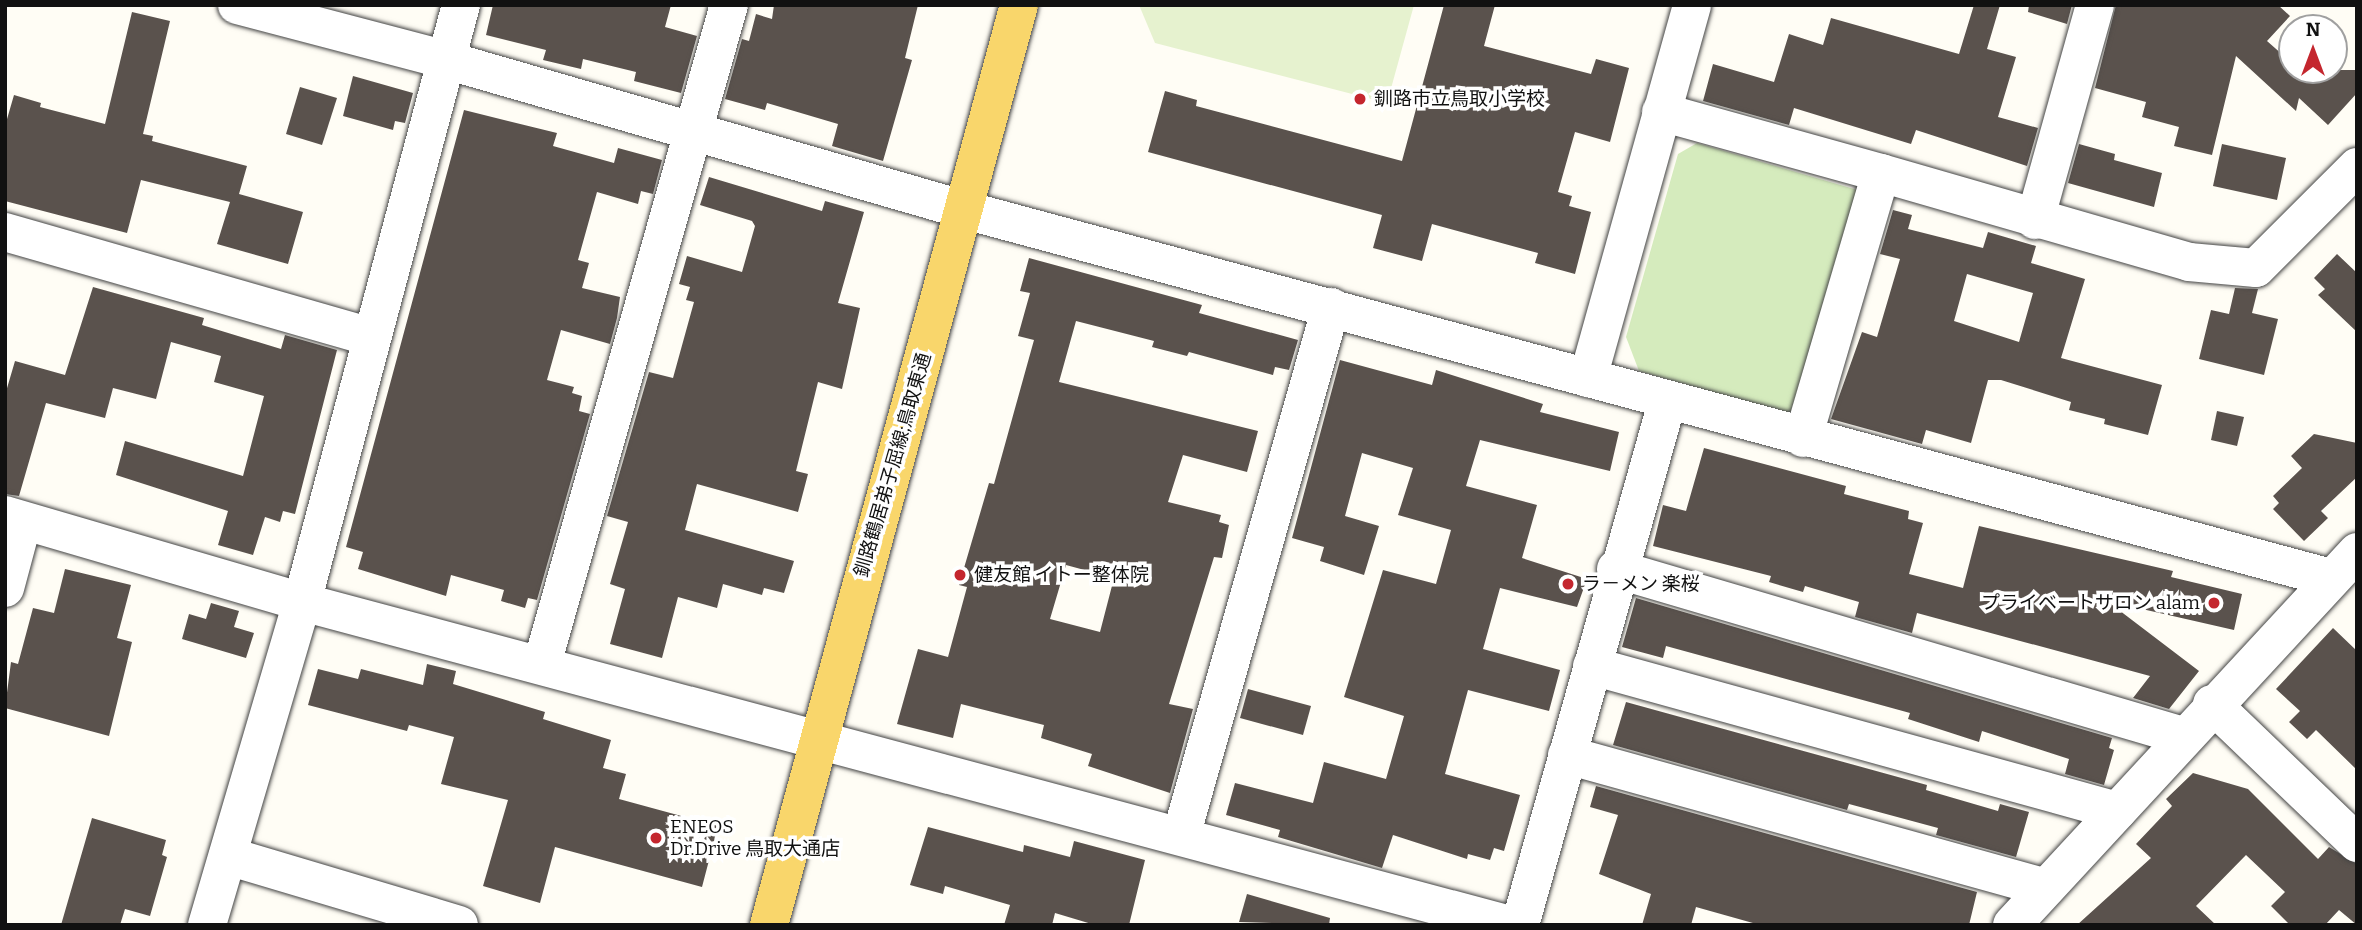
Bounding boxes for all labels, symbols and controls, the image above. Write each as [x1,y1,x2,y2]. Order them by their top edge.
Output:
north arrow [2278,14,2348,84]
text: N [2306,18,2320,41]
place label: 釧路市立鳥取小学校 [1374,88,1545,110]
marker: 釧路市立鳥取小学校 [1352,91,1368,107]
street label: 釧路鶴居弟子屈線;鳥取東通 [850,350,936,580]
place label: 健友館 イトー整体院 [974,564,1149,586]
marker: 健友館 イトー整体院 [952,567,968,583]
place label: ラ－メン 楽桜 [1582,573,1700,595]
marker: ラ－メン 楽桜 [1560,576,1576,592]
place label: プライベートサロン alam [1981,592,2200,614]
marker: プライベートサロン alam [2206,595,2222,611]
place label: ENEOS Dr.Drive 鳥取大通店 [670,816,840,860]
marker: ENEOS Dr.Drive 鳥取大通店 [648,830,664,846]

